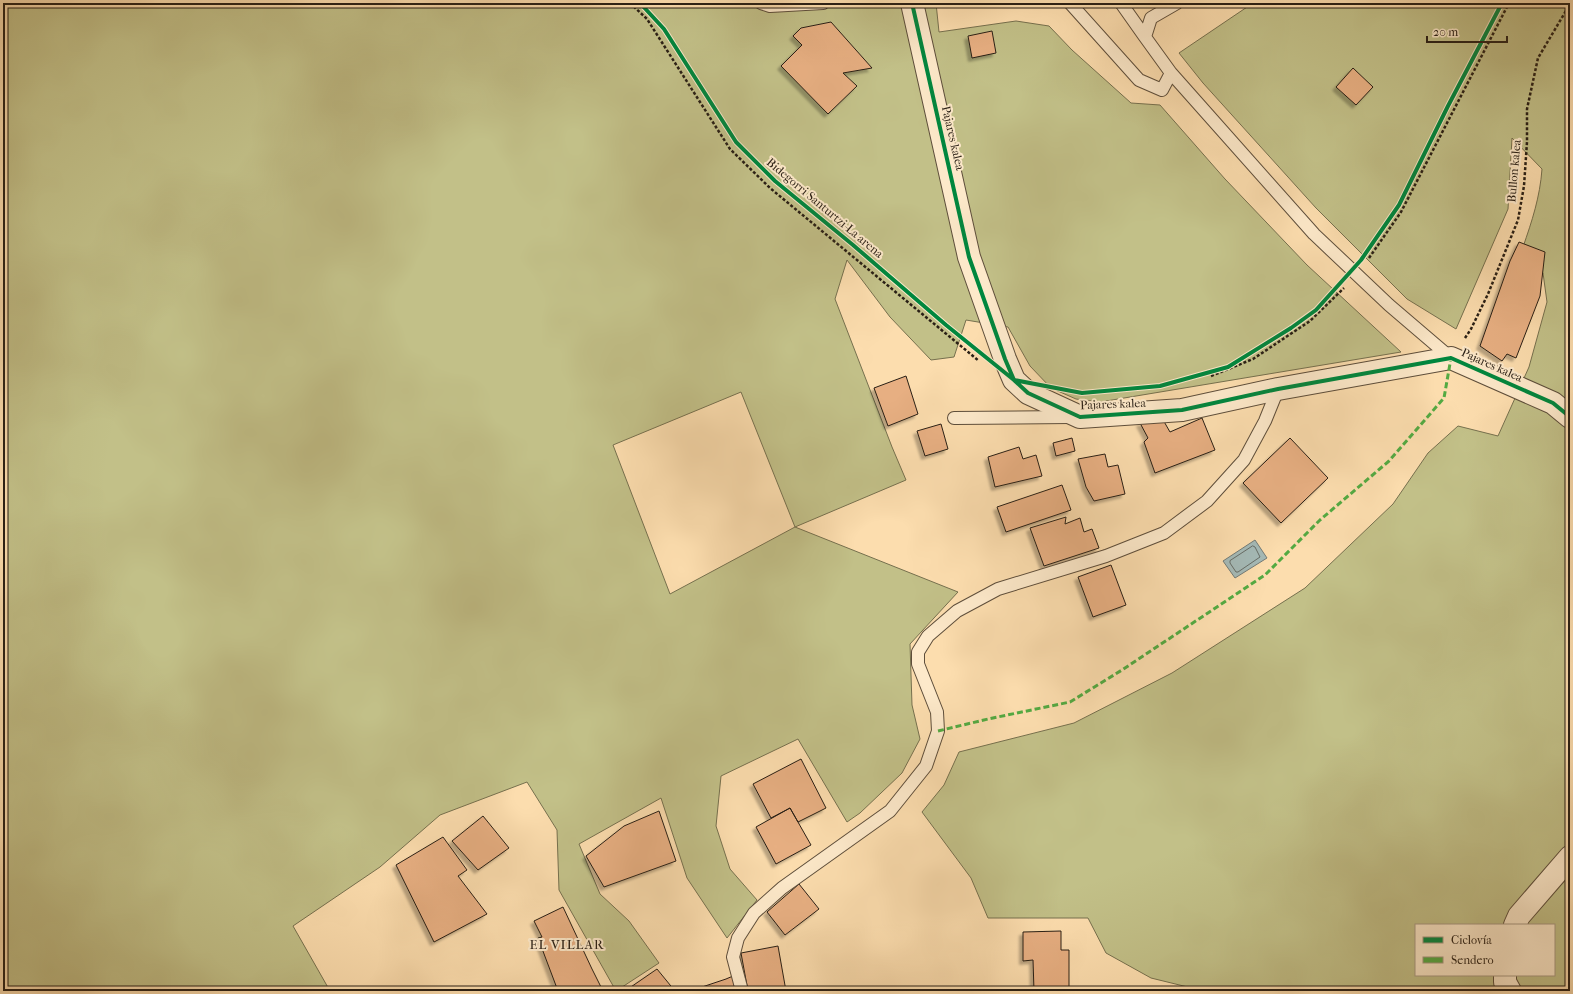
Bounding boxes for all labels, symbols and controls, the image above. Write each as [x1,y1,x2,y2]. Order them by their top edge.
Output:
scale bar [1427,18,1507,44]
text: 20 m [1433,25,1458,39]
street label: Pajares kalea [939,104,967,172]
street label: Bullon kalea [1504,139,1524,203]
street label: Bidegorri Santurtzi-La arena [764,155,887,261]
street label: Pajares kalea [1459,345,1525,385]
street label: Pajares kalea [1080,396,1147,412]
legend [1415,924,1555,976]
text: Ciclovía [1451,933,1492,947]
district label: EL VILLAR [530,937,604,952]
text: Sendero [1451,953,1494,967]

